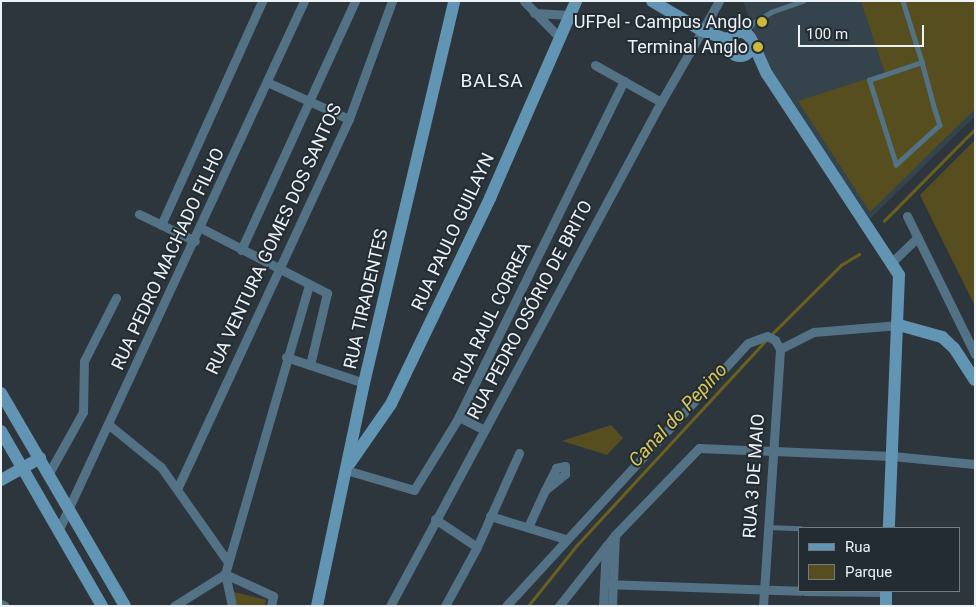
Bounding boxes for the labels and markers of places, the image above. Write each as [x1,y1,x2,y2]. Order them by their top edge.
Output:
place label: UFPel - Campus Anglo [574,11,752,33]
marker: UFPel - Campus Anglo [756,16,768,28]
place label: Terminal Anglo [627,36,748,58]
marker: Terminal Anglo [752,41,764,53]

